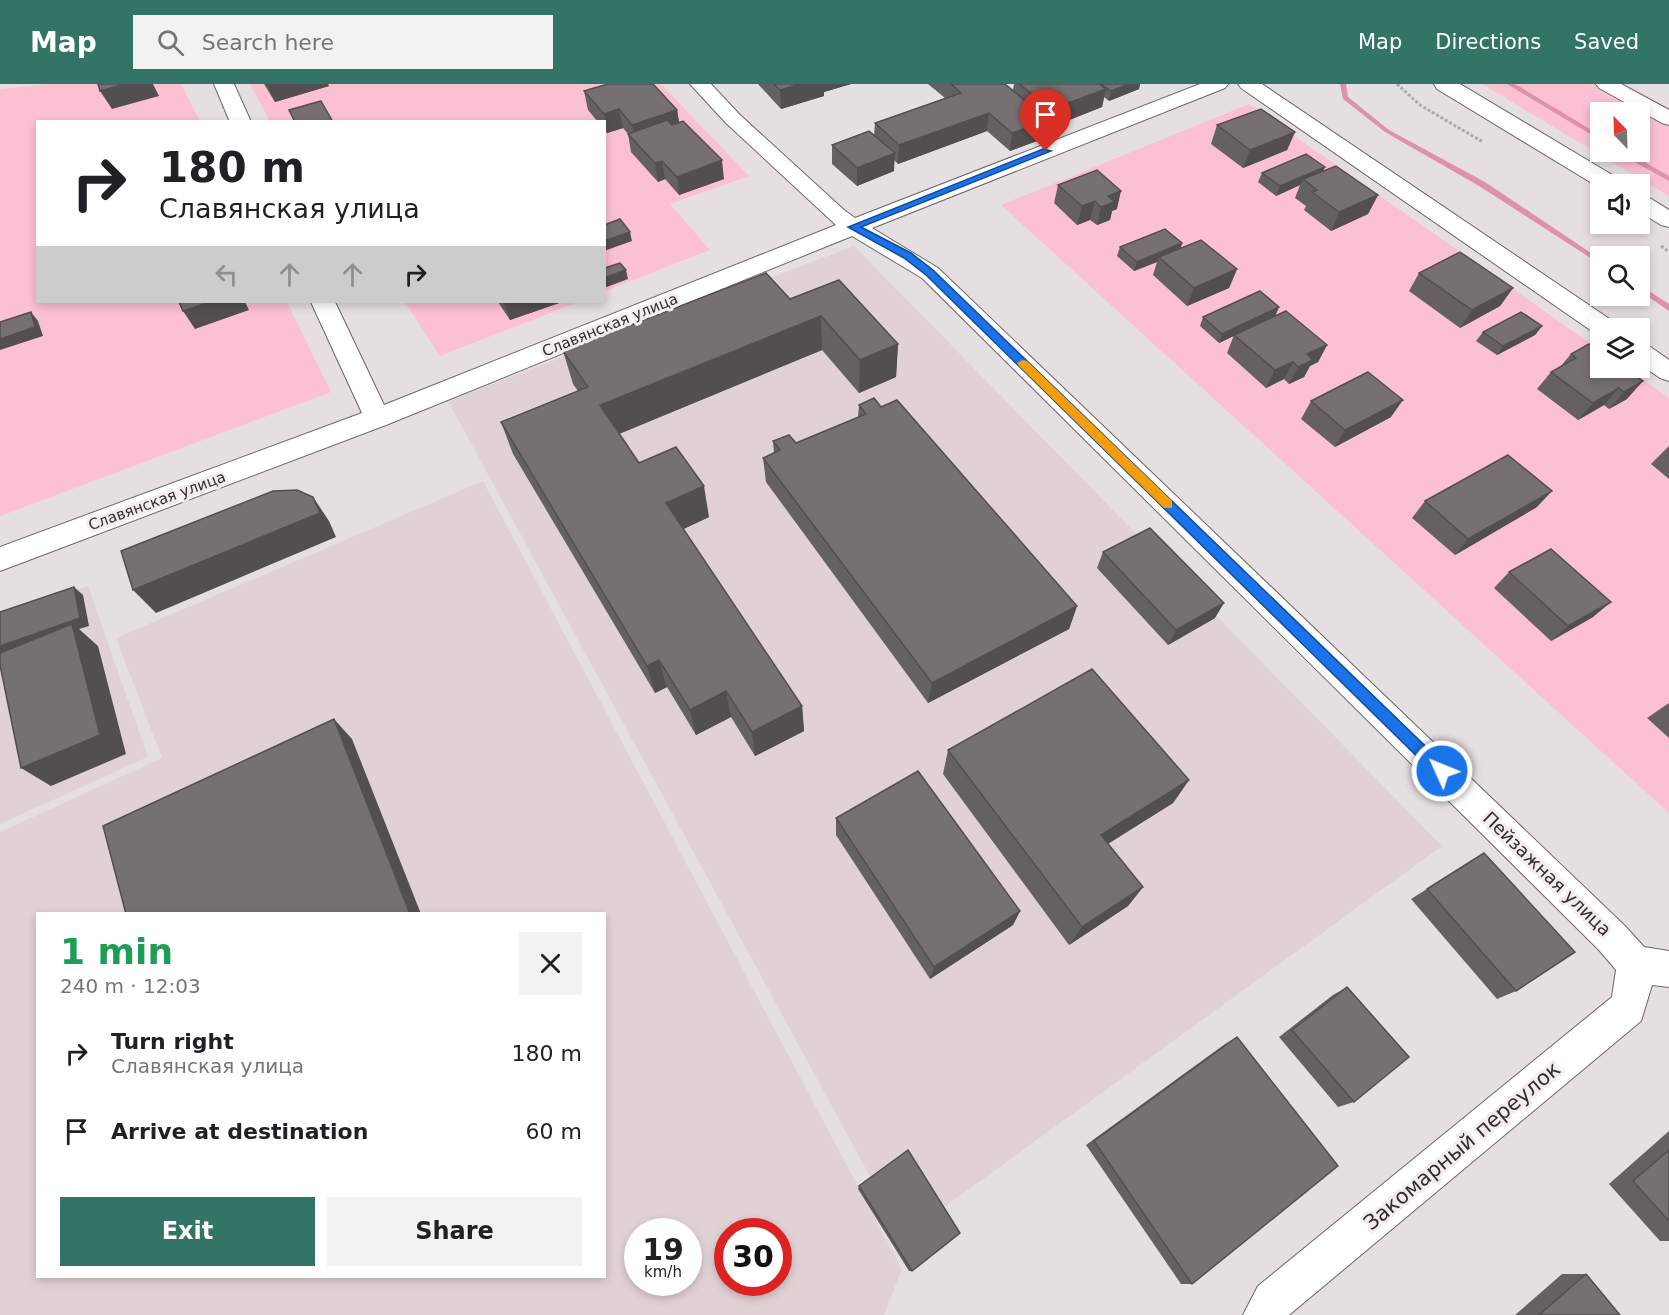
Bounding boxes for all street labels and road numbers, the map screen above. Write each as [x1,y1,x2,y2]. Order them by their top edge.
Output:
street label: Славянская улица [539,290,681,360]
street label: Славянская улица [86,468,228,534]
street label: Пейзажная улица [1479,807,1616,940]
street label: Закомарный переулок [1359,1057,1565,1235]

